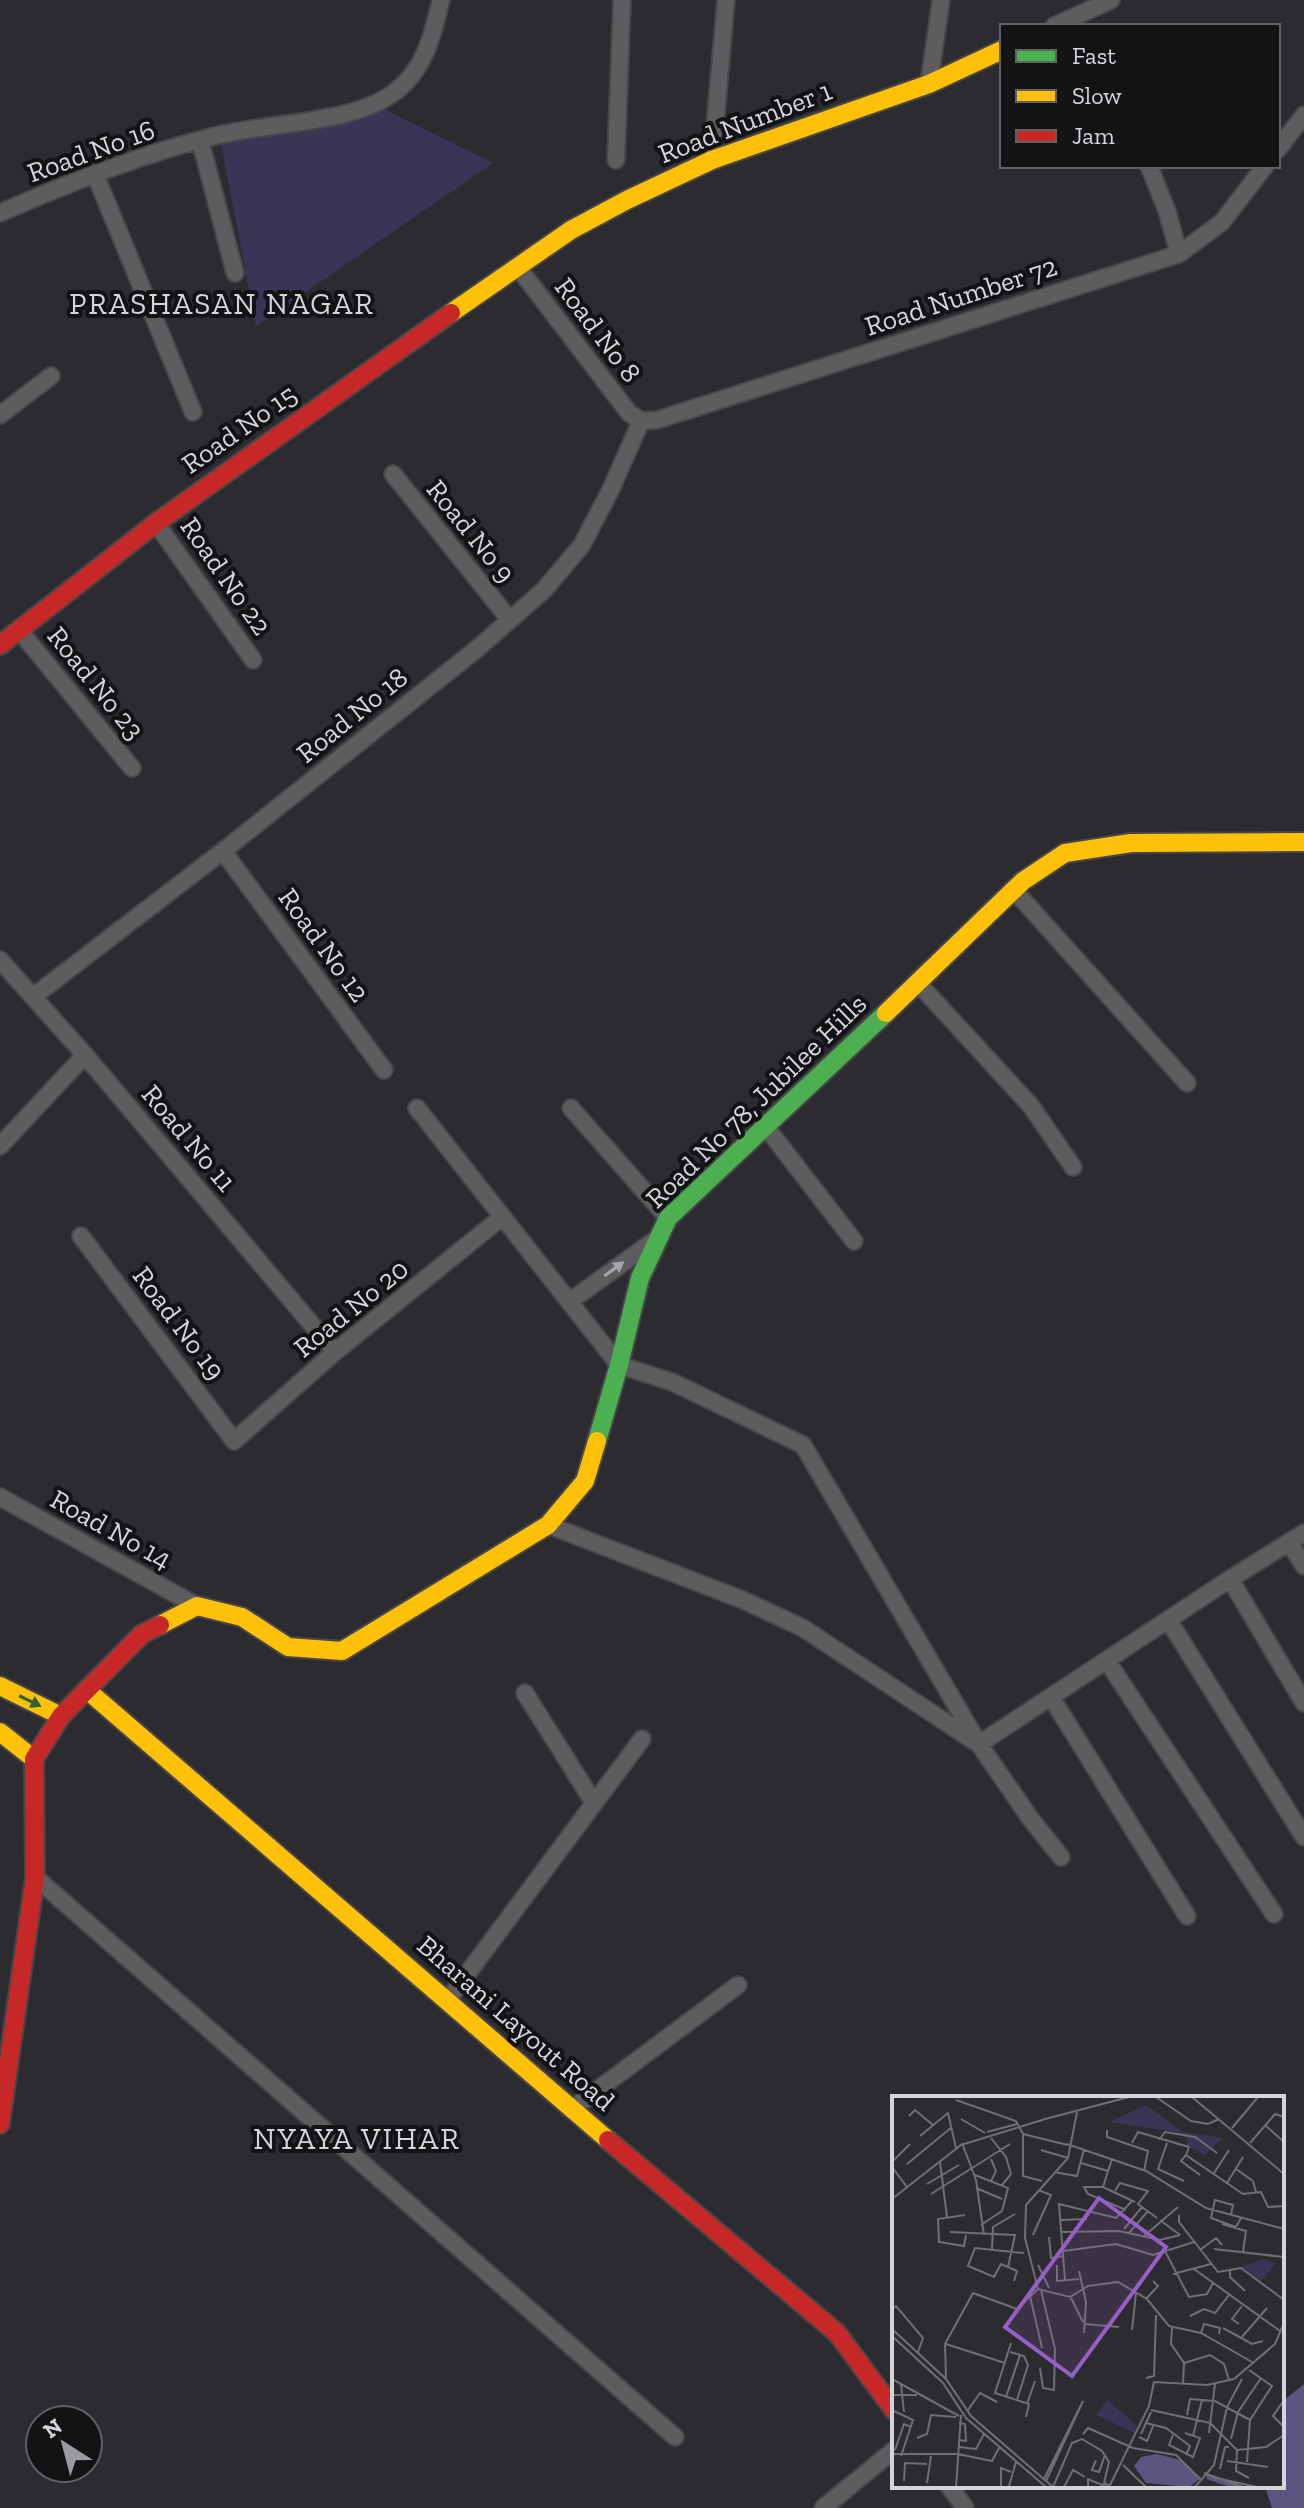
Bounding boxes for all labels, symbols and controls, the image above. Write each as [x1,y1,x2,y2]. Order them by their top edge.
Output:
legend [1000,24,1280,168]
text: Fast [1072,41,1116,70]
street label: Road Number 1 [654,74,837,170]
text: Slow [1072,81,1122,110]
street label: Road No 16 [23,113,159,189]
text: Jam [1072,121,1115,150]
street label: Road Number 72 [861,249,1061,343]
street label: Road No 8 [548,271,648,389]
district label: PRASHASAN NAGAR [69,286,375,322]
street label: Road No 15 [175,377,303,481]
street label: Road No 9 [420,473,522,589]
street label: Road No 22 [173,511,279,641]
street label: Road No 23 [41,620,151,746]
street label: Road No 18 [290,660,414,770]
street label: Road No 12 [272,882,376,1008]
street label: Road No 78, Jubilee Hills [639,987,873,1215]
street label: Road No 11 [135,1078,243,1198]
street label: Road No 20 [287,1252,415,1364]
street label: Road No 19 [126,1260,232,1386]
one-way arrow [604,1262,625,1278]
street label: Road No 14 [45,1482,177,1576]
one-way arrow [19,1694,42,1708]
street label: Bharani Layout Road [411,1928,621,2118]
inset map [892,2096,1284,2488]
district label: NYAYA VIHAR [253,2121,461,2157]
north arrow [24,2404,104,2484]
text: N [38,2412,67,2444]

